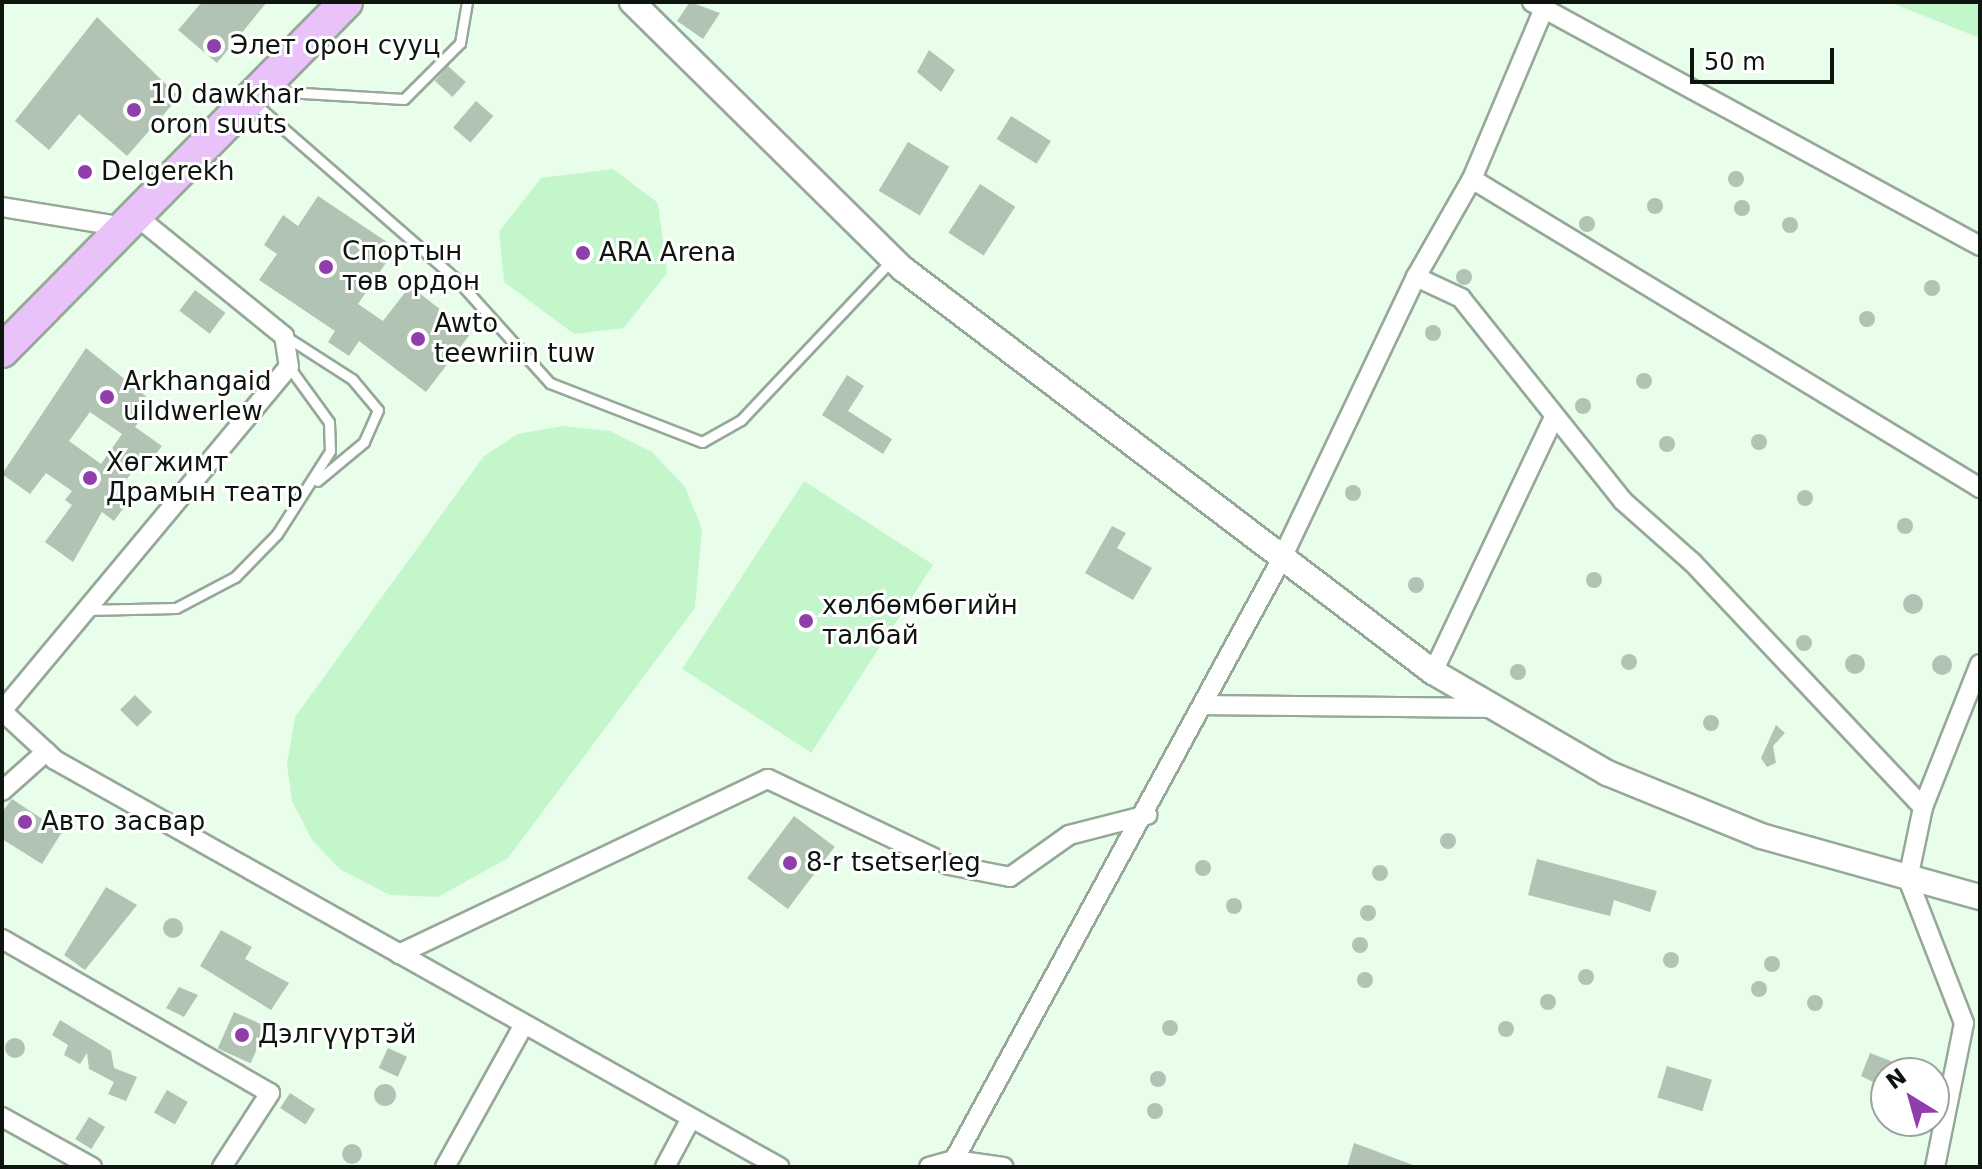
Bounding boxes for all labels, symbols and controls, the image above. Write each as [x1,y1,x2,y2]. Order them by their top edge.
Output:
place label: Элет орон сууц [230,30,441,62]
scale bar [1694,32,1838,82]
marker: Элет орон сууц [205,37,223,55]
text: 50 m [1704,48,1766,76]
place label: 10 dawkhar oron suuts [150,79,303,140]
marker: 10 dawkhar oron suuts [125,101,143,119]
place label: Delgerekh [101,156,234,188]
marker: Delgerekh [76,163,94,181]
place label: Спортын төв ордон [342,236,480,298]
place label: ARA Arena [599,237,736,269]
marker: ARA Arena [574,244,592,262]
marker: Спортын төв ордон [317,258,335,276]
place label: Awto teewriin tuw [434,308,595,370]
marker: Awto teewriin tuw [409,330,427,348]
place label: Arkhangaid uildwerlew [123,366,272,428]
marker: Arkhangaid uildwerlew [98,388,116,406]
place label: Хөгжимт Драмын театр [106,447,303,508]
marker: Хөгжимт Драмын театр [81,469,99,487]
place label: хөлбөмбөгийн талбай [822,590,1018,652]
marker: хөлбөмбөгийн талбай [797,612,815,630]
place label: Авто засвар [41,806,205,838]
marker: Авто засвар [16,813,34,831]
place label: 8-r tsetserleg [806,847,981,879]
marker: 8-r tsetserleg [781,854,799,872]
place label: Дэлгүүртэй [258,1019,416,1051]
marker: Дэлгүүртэй [233,1026,251,1044]
north arrow [1870,1057,1950,1137]
text: N [1882,1064,1911,1095]

